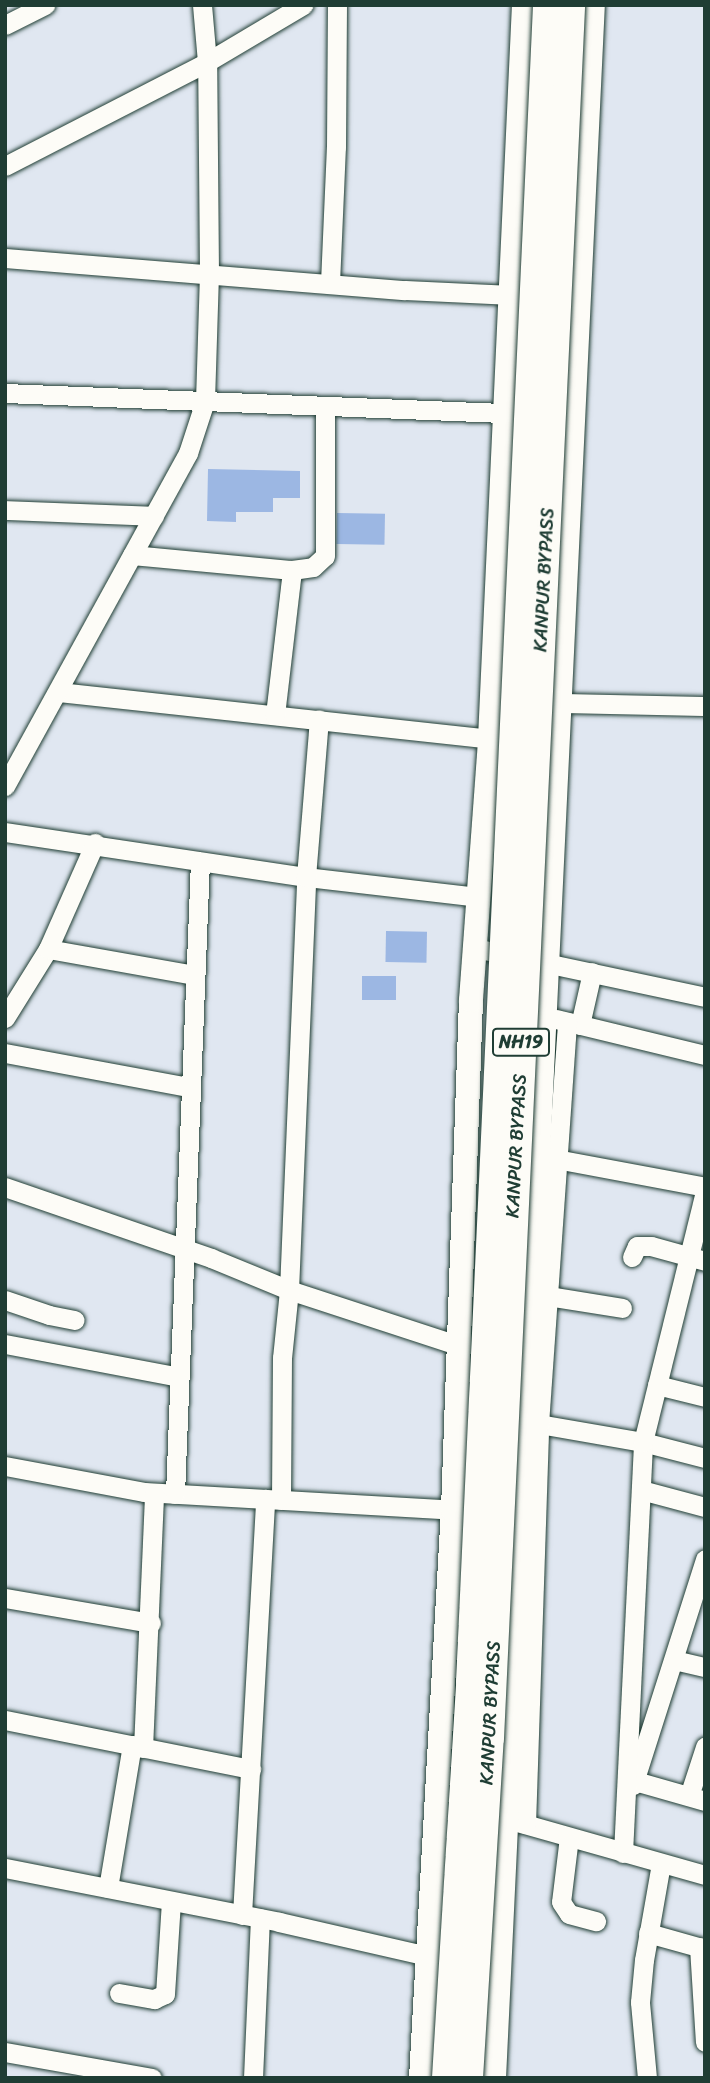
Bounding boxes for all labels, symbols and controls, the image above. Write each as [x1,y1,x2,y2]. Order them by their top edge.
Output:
street label: KANPUR BYPASS [529,506,559,654]
road number: NH19 [491,1028,551,1056]
street label: KANPUR BYPASS [501,1072,531,1220]
street label: KANPUR BYPASS [475,1639,505,1787]

